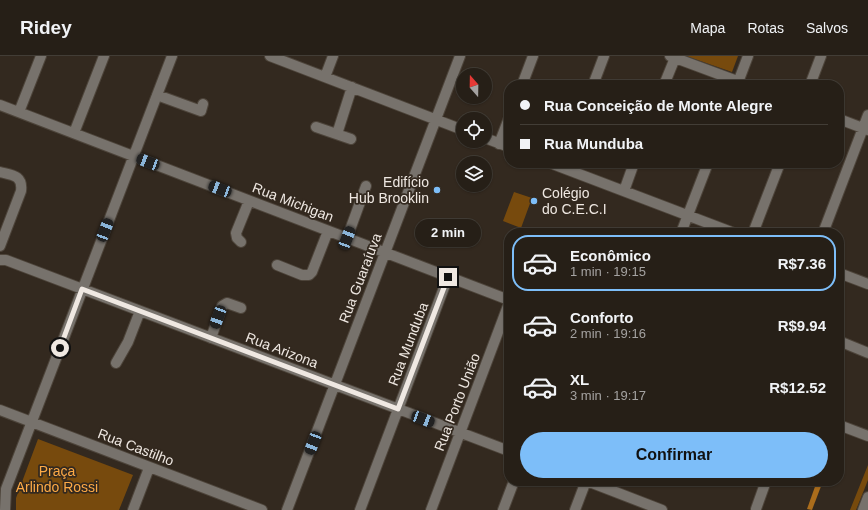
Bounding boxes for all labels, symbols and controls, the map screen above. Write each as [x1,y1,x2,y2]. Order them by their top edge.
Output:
text: Ridey [20,17,72,38]
text: Mapa [690,20,725,36]
text: Rotas [747,20,784,36]
text: Salvos [806,20,848,36]
north arrow [456,68,492,104]
map controls [456,68,492,192]
text: Rua Conceição de Monte Alegre [544,97,773,114]
button: locate [456,112,492,148]
text: Rua Munduba [544,135,643,152]
car [135,152,161,172]
button: layers [456,156,492,192]
place label: Edifício Hub Brooklin [349,174,429,206]
car [207,179,233,199]
street label: Rua Michigan [250,179,336,225]
marker: Edifício Hub Brooklin [432,185,442,195]
place label: Colégio do C.E.C.I [542,185,607,217]
marker: Colégio do C.E.C.I [529,196,539,206]
car [95,217,115,243]
callout: 2 min [415,219,481,247]
car [337,225,357,251]
text: 2 min [431,225,465,240]
street label: Rua Guaraíuva [336,231,385,325]
icon: car [522,245,558,281]
text: Econômico [570,247,651,264]
text: R$7.36 [778,255,826,272]
text: 1 min · 19:15 [570,264,646,279]
route end [439,268,457,286]
street label: Rua Munduba [385,300,431,388]
car [208,304,228,330]
icon: car [522,307,558,343]
text: Conforto [570,309,633,326]
text: R$9.94 [778,317,826,334]
text: 2 min · 19:16 [570,326,646,341]
street label: Rua Arizona [244,329,321,371]
route start [51,339,69,357]
street label: Rua Porto União [431,351,483,453]
icon: car [522,369,558,405]
text: XL [570,371,589,388]
text: R$12.52 [769,379,826,396]
text: 3 min · 19:17 [570,388,646,403]
car [410,409,436,429]
street label: Rua Castilho [96,425,176,469]
car [303,430,323,456]
button: Confirmar [520,432,828,478]
park label: Praça Arlindo Rossi [16,463,98,495]

